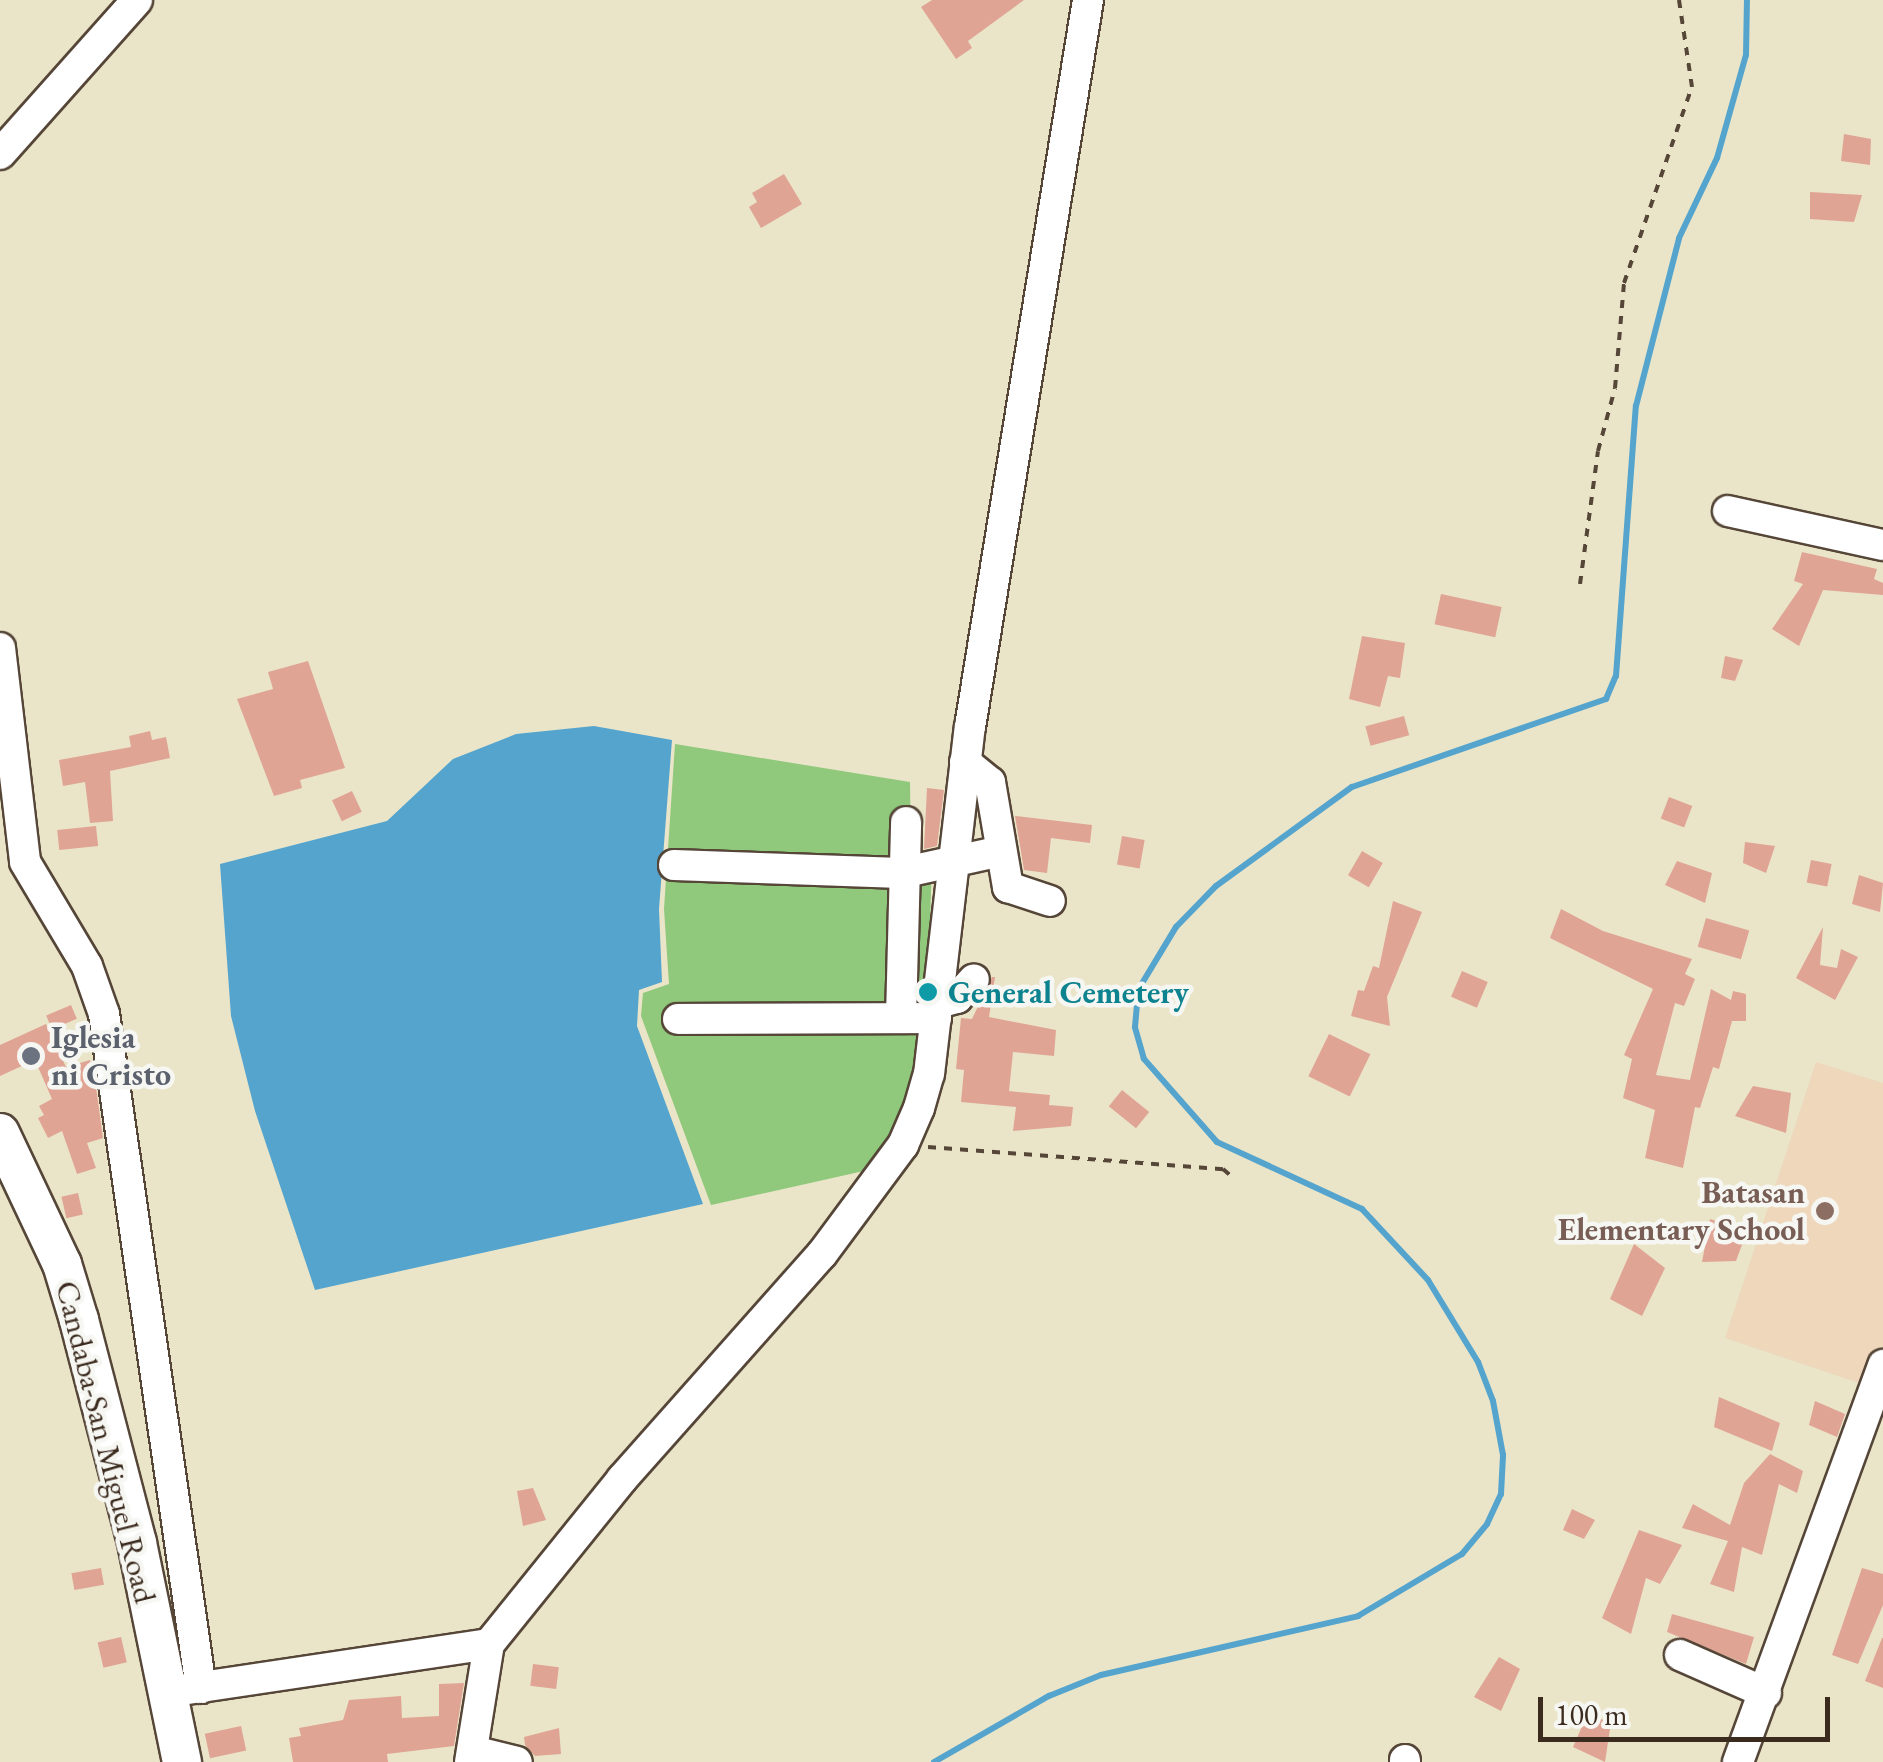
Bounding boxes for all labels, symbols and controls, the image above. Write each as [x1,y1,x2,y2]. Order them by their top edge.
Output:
place label: General Cemetery [948,973,1189,1011]
marker: General Cemetery [917,981,939,1003]
place label: Iglesia ni Cristo [51,1019,171,1094]
marker: Iglesia ni Cristo [20,1045,42,1067]
place label: Batasan Elementary School [1558,1174,1805,1249]
marker: Batasan Elementary School [1814,1200,1836,1222]
street label: Candaba-San Miguel Road [47,1277,165,1607]
scale bar [1543,1677,1836,1739]
text: 100 m [1555,1695,1628,1734]

